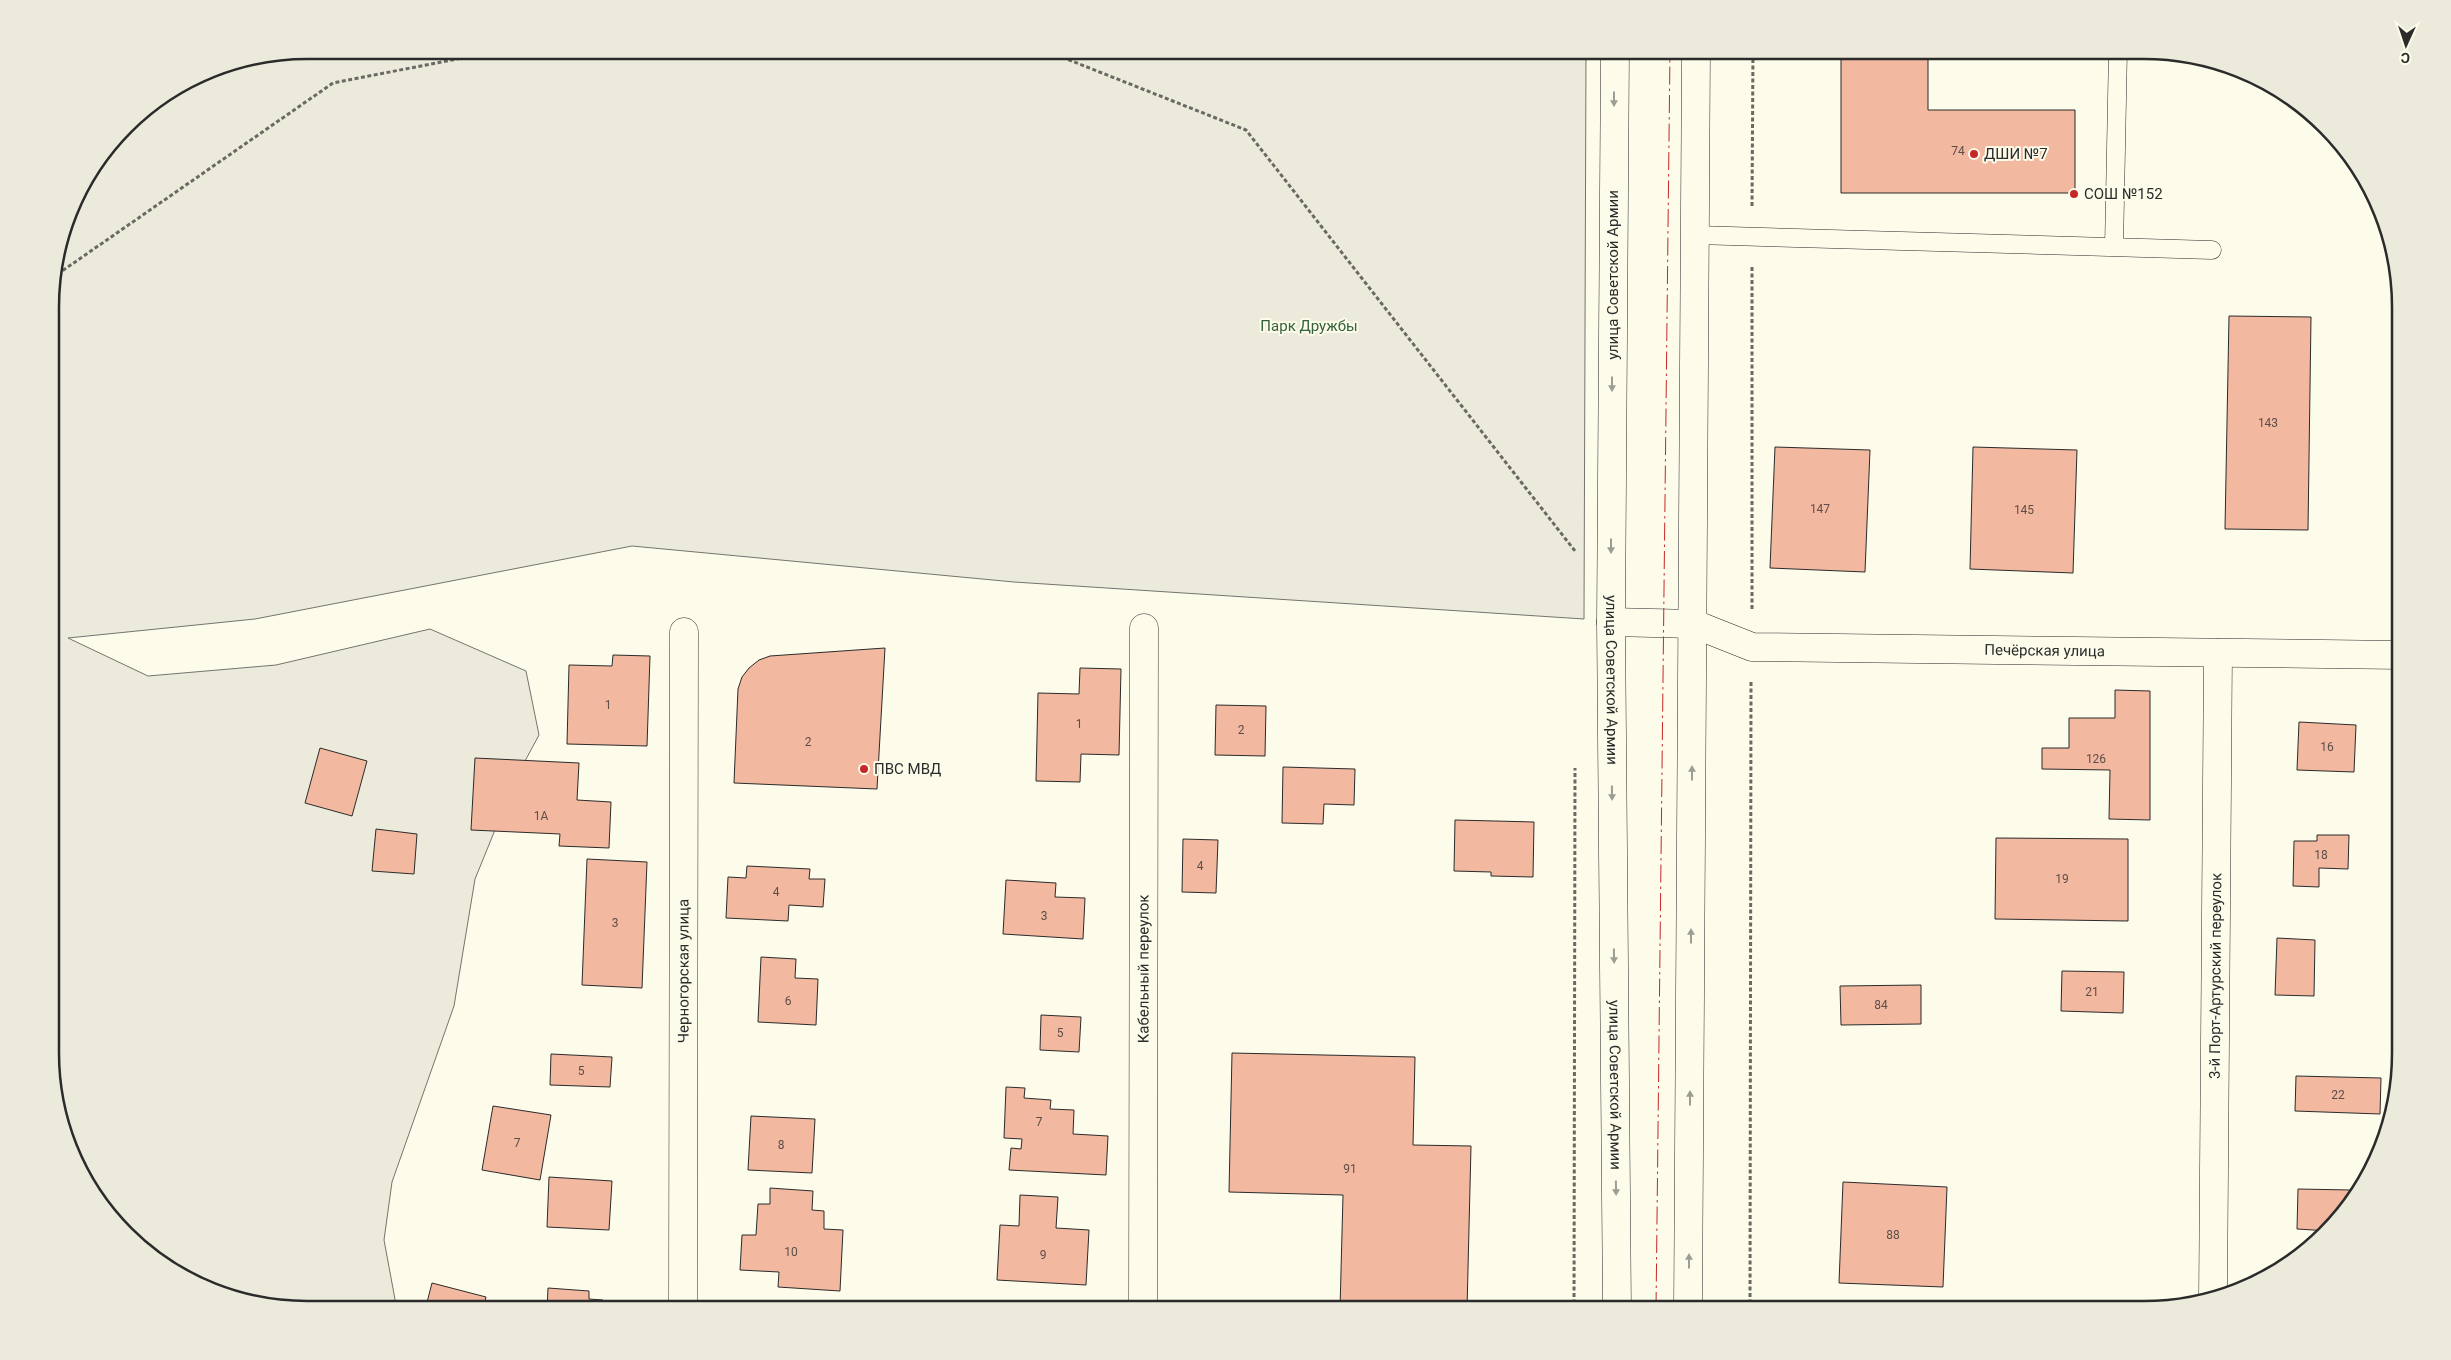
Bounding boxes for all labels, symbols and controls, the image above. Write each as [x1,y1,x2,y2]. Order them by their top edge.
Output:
north arrow [2381,20,2431,70]
text: С [2400,50,2410,66]
one-way arrow [1610,91,1618,107]
house number: 74 [1951,144,1965,158]
place label: ДШИ №7 [1984,145,2048,163]
marker: ДШИ №7 [1968,148,1980,160]
place label: СОШ №152 [2084,185,2163,203]
marker: СОШ №152 [2068,188,2080,200]
street label: улица Советской Армии [1604,190,1622,360]
park label: Парк Дружбы [1260,317,1358,335]
one-way arrow [1608,376,1616,392]
house number: 143 [2258,416,2278,430]
house number: 147 [1810,502,1830,516]
house number: 145 [2014,503,2034,517]
one-way arrow [1607,538,1615,554]
street label: улица Советской Армии [1602,595,1621,765]
street label: Печёрская улица [1984,641,2105,660]
house number: 1 [605,698,611,712]
house number: 1 [1076,717,1082,731]
house number: 2 [1238,723,1245,737]
house number: 2 [805,735,812,749]
house number: 16 [2320,740,2334,754]
house number: 126 [2086,752,2106,766]
place label: ПВС МВД [874,760,941,778]
marker: ПВС МВД [858,763,870,775]
one-way arrow [1688,765,1696,781]
one-way arrow [1608,786,1616,802]
house number: 1А [534,809,548,823]
house number: 18 [2314,848,2328,862]
house number: 4 [1197,859,1204,873]
house number: 19 [2055,872,2069,886]
street label: 3-й Порт-Артурский переулок [2206,873,2225,1079]
house number: 4 [773,885,780,899]
street label: Кабельный переулок [1134,895,1153,1043]
street label: Черногорская улица [674,899,693,1043]
house number: 3 [1041,909,1047,923]
house number: 3 [612,916,618,930]
one-way arrow [1687,928,1695,944]
one-way arrow [1610,948,1618,964]
house number: 21 [2085,985,2099,999]
house number: 6 [785,994,792,1008]
house number: 84 [1874,998,1888,1012]
street label: улица Советской Армии [1605,1000,1625,1170]
house number: 5 [1057,1026,1064,1040]
house number: 5 [578,1064,585,1078]
house number: 22 [2331,1088,2345,1102]
one-way arrow [1686,1090,1694,1106]
house number: 7 [1036,1115,1043,1129]
house number: 7 [514,1136,521,1150]
house number: 8 [778,1138,785,1152]
house number: 91 [1343,1162,1357,1176]
one-way arrow [1612,1181,1620,1197]
house number: 88 [1886,1228,1900,1242]
house number: 10 [784,1245,798,1259]
house number: 9 [1040,1248,1046,1262]
one-way arrow [1685,1253,1693,1269]

